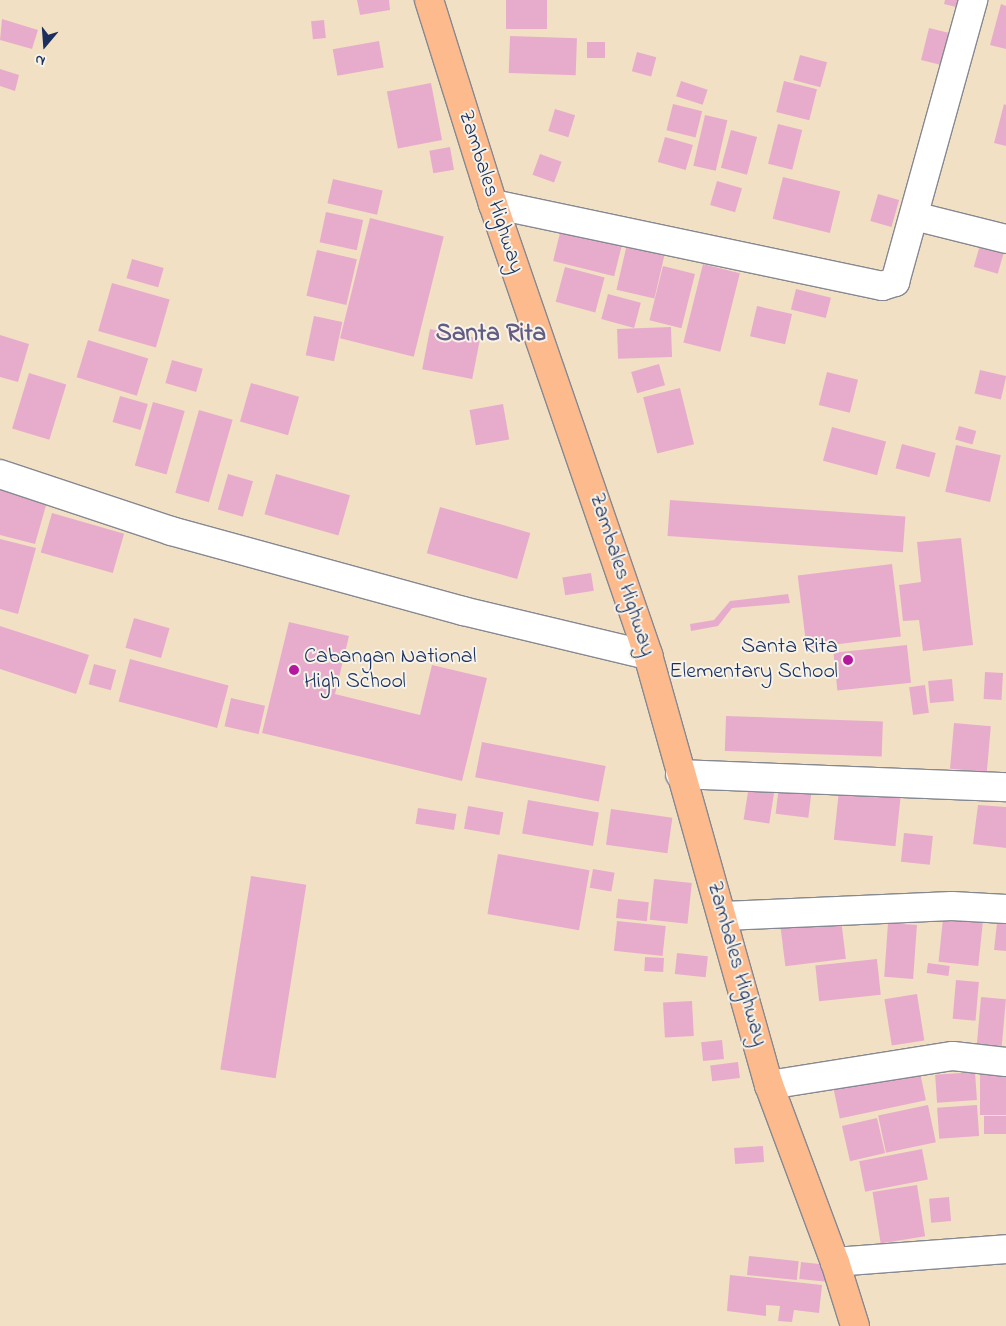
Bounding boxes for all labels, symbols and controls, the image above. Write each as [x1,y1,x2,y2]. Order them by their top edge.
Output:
north arrow [20,20,70,70]
text: N [32,48,48,71]
street label: Zambales Highway [451,107,529,277]
district label: Santa Rita [436,319,546,349]
street label: Zambales Highway [582,490,660,660]
place label: Santa Rita Elementary School [669,634,838,686]
place label: Cabangan National High School [304,644,476,696]
marker: Santa Rita Elementary School [842,654,854,666]
marker: Cabangan National High School [288,664,300,676]
street label: Zambales Highway [700,879,772,1049]

